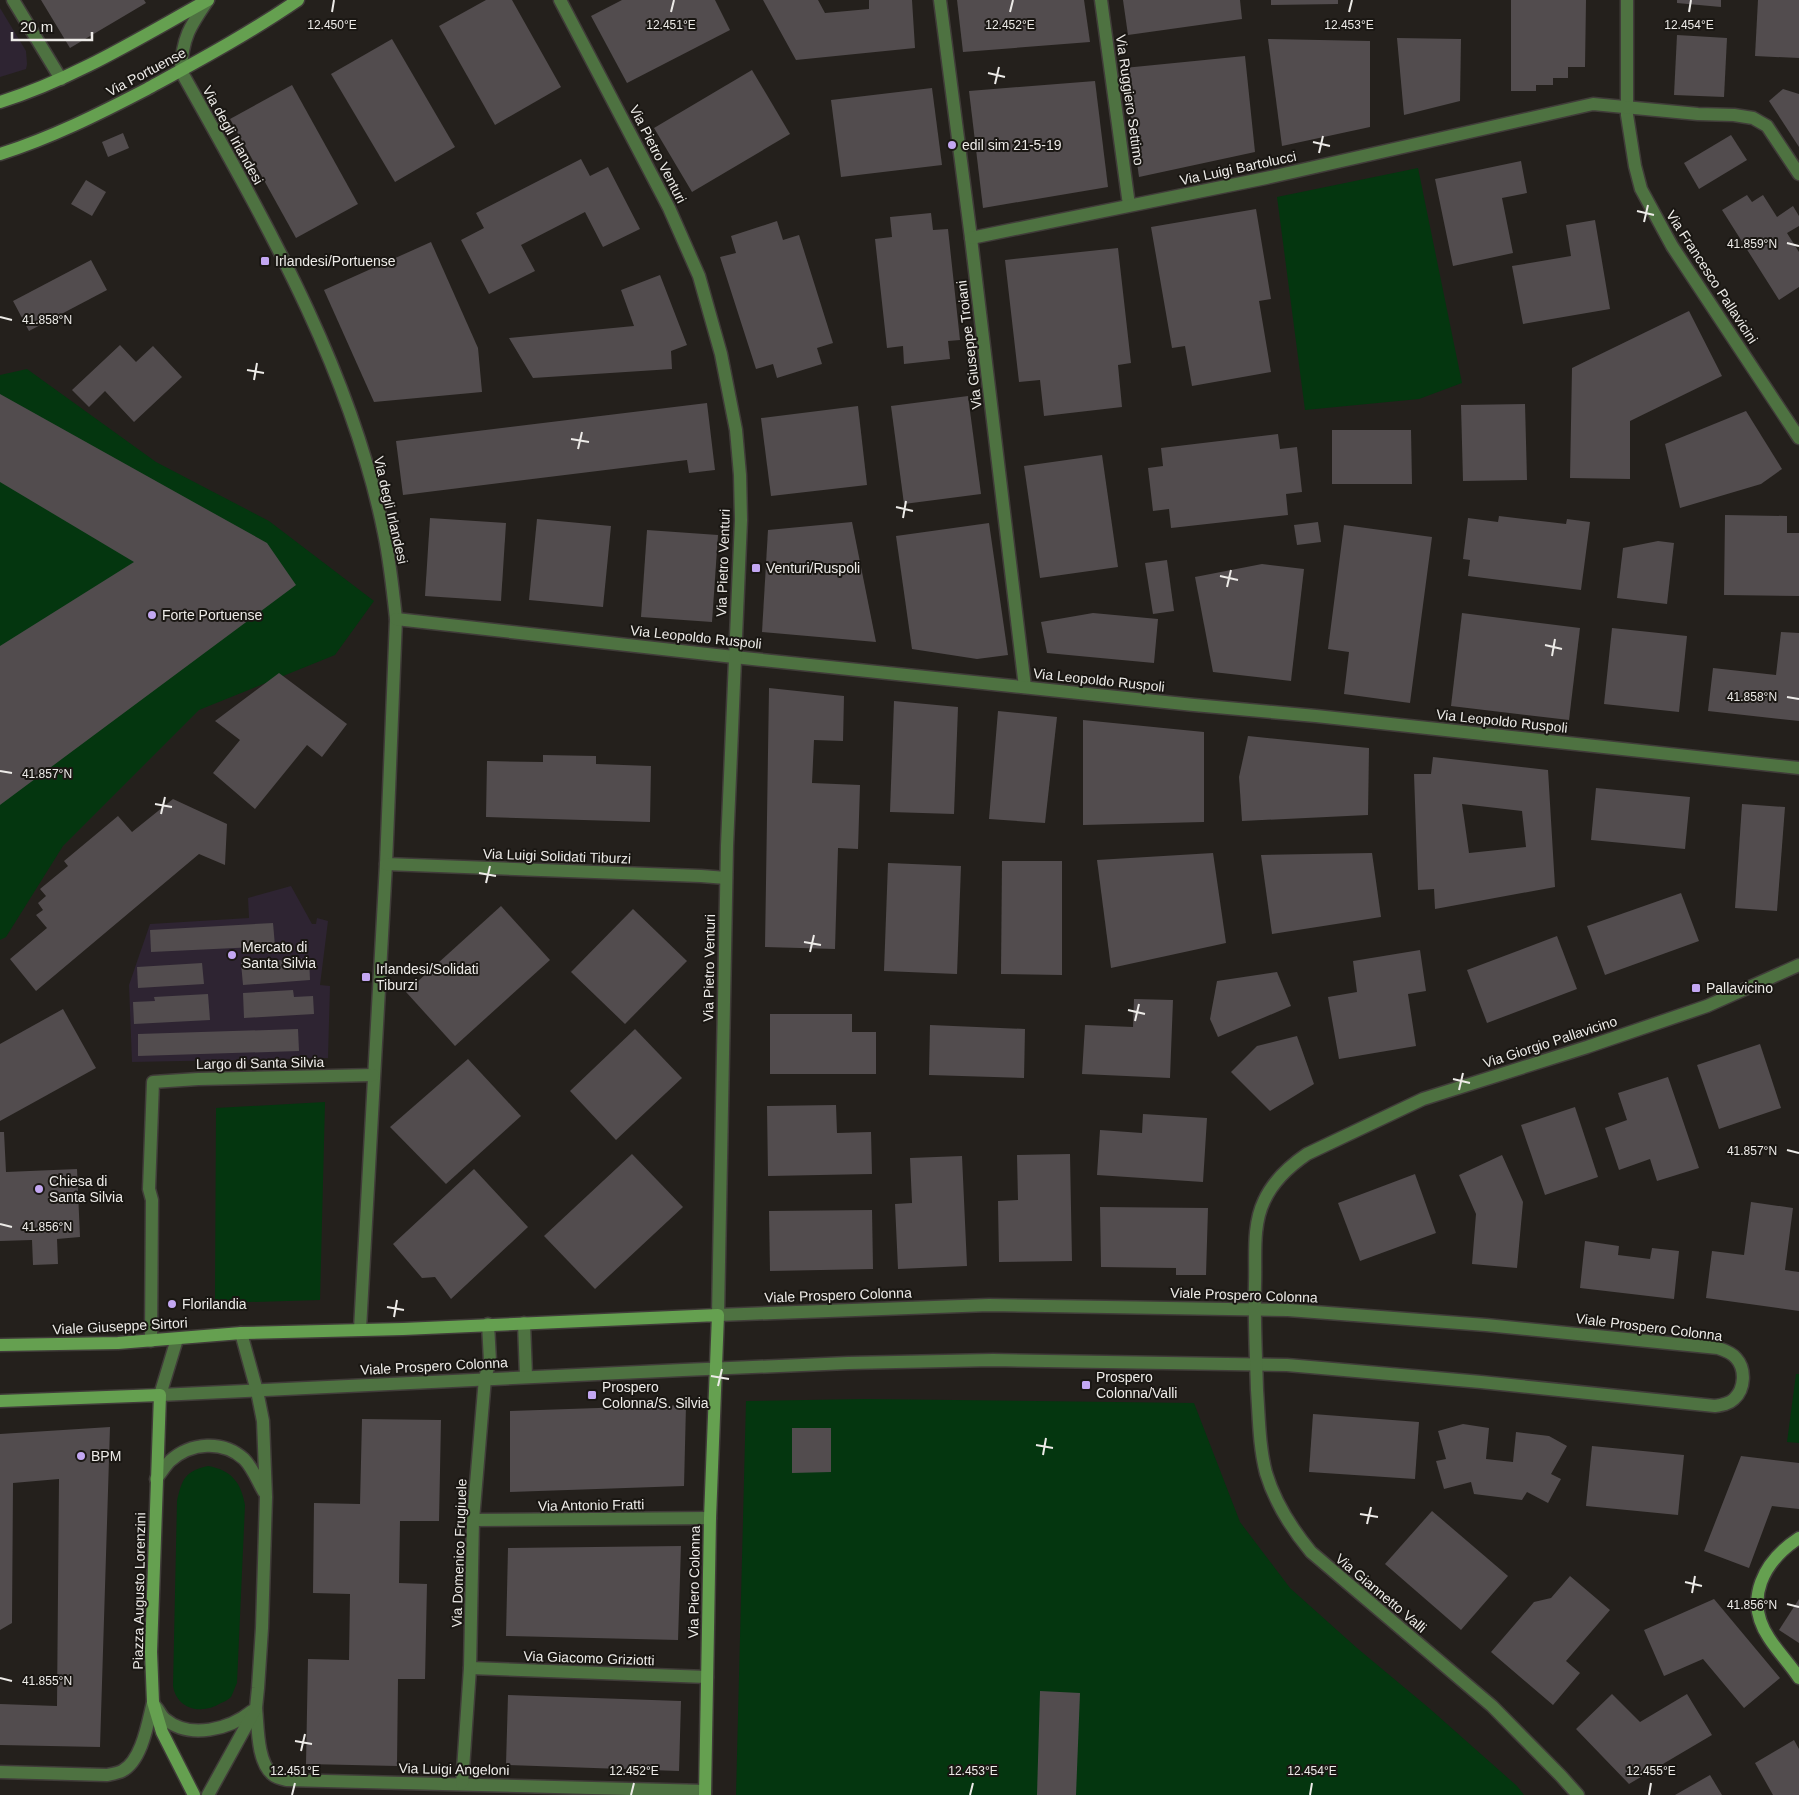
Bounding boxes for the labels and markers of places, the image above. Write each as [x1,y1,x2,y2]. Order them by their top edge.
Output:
place label: edil sim 21-5-19 [962,137,1062,153]
marker: edil sim 21-5-19 [946,139,958,151]
place label: Irlandesi/Portuense [275,253,396,269]
marker: Irlandesi/Portuense [259,255,271,267]
place label: Venturi/Ruspoli [766,560,860,576]
marker: Venturi/Ruspoli [750,562,762,574]
place label: Forte Portuense [162,607,263,623]
marker: Forte Portuense [146,609,158,621]
place label: Mercato di Santa Silvia [242,939,316,971]
marker: Mercato di Santa Silvia [226,949,238,961]
place label: Irlandesi/Solidati Tiburzi [376,961,479,993]
marker: Irlandesi/Solidati Tiburzi [360,971,372,983]
place label: Pallavicino [1706,980,1773,996]
marker: Pallavicino [1690,982,1702,994]
place label: Chiesa di Santa Silvia [49,1173,123,1205]
marker: Chiesa di Santa Silvia [33,1183,45,1195]
place label: Florilandia [182,1296,247,1312]
marker: Florilandia [166,1298,178,1310]
place label: Prospero Colonna/Valli [1096,1369,1177,1401]
place label: Prospero Colonna/S. Silvia [602,1379,709,1411]
marker: Prospero Colonna/Valli [1080,1379,1092,1391]
marker: Prospero Colonna/S. Silvia [586,1389,598,1401]
place label: BPM [91,1448,121,1464]
marker: BPM [75,1450,87,1462]

